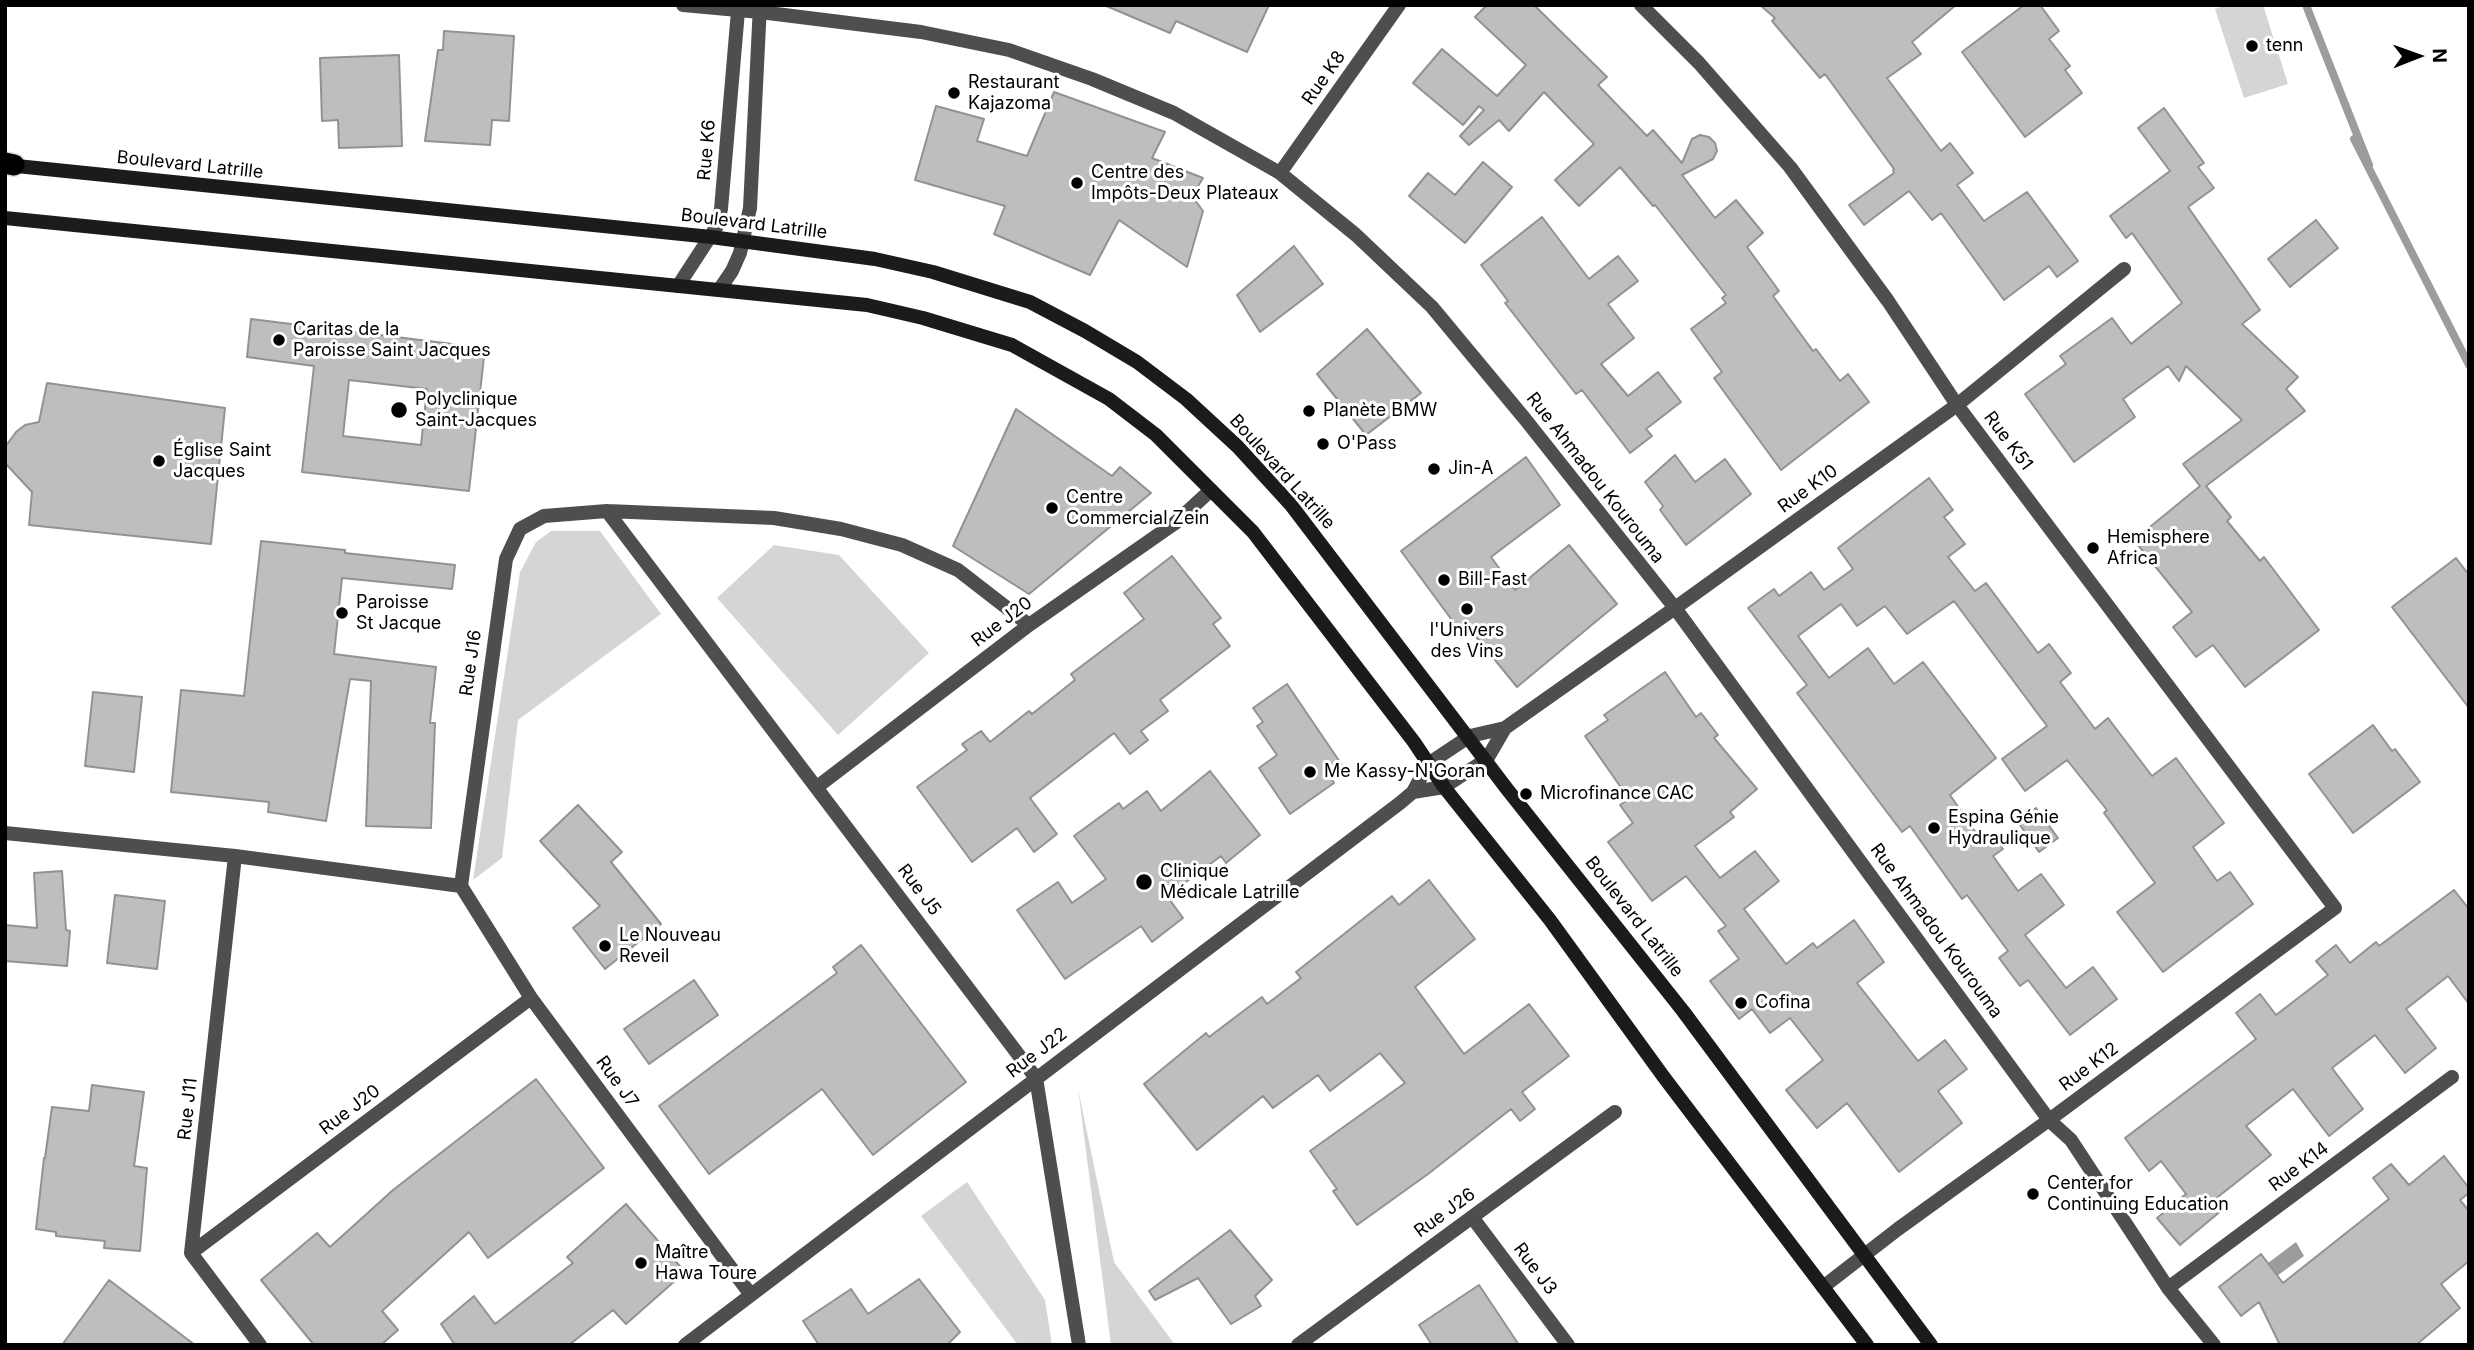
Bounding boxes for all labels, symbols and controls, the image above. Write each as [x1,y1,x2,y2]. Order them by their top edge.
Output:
north arrow [2383,21,2453,91]
place label: tenn [2266,35,2303,57]
marker: tenn [2244,38,2260,54]
street label: Rue K8 [1298,47,1350,109]
text: N [2428,48,2451,63]
place label: Restaurant Kajazoma [968,72,1059,114]
marker: Restaurant Kajazoma [946,85,962,101]
street label: Rue K6 [694,119,720,181]
street label: Boulevard Latrille [116,147,264,183]
place label: Centre des Impôts-Deux Plateaux [1091,162,1279,204]
marker: Centre des Impôts-Deux Plateaux [1069,175,1085,191]
street label: Boulevard Latrille [680,204,828,244]
place label: Caritas de la Paroisse Saint Jacques [293,319,491,362]
marker: Caritas de la Paroisse Saint Jacques [271,332,287,348]
street label: Rue Ahmadou Kourouma [1522,388,1668,568]
place label: Polyclinique Saint-Jacques [415,389,537,432]
marker: Polyclinique Saint-Jacques [389,400,409,420]
place label: Planète BMW [1323,400,1437,422]
marker: Planète BMW [1301,403,1317,419]
street label: Rue K51 [1979,407,2037,475]
street label: Boulevard Latrille [1225,410,1339,534]
place label: O'Pass [1337,433,1397,455]
marker: O'Pass [1315,436,1331,452]
place label: Église Saint Jacques [173,440,271,482]
marker: Église Saint Jacques [151,453,167,469]
place label: Jin-A [1448,458,1493,480]
street label: Rue K10 [1774,460,1842,518]
marker: Jin-A [1426,461,1442,477]
place label: Centre Commercial Zein [1066,487,1209,530]
marker: Centre Commercial Zein [1044,500,1060,516]
place label: Hemisphere Africa [2107,527,2210,570]
marker: Hemisphere Africa [2085,540,2101,556]
place label: Bill-Fast [1458,569,1527,591]
marker: Bill-Fast [1436,572,1452,588]
place label: Paroisse St Jacque [356,592,441,634]
street label: Rue J20 [967,592,1037,652]
marker: l'Univers des Vins [1459,601,1475,617]
marker: Paroisse St Jacque [334,605,350,621]
place label: l'Univers des Vins [1430,620,1504,662]
street label: Rue J16 [456,629,486,697]
place label: Me Kassy-N'Goran [1324,761,1485,783]
marker: Me Kassy-N'Goran [1302,764,1318,780]
place label: Microfinance CAC [1540,783,1694,805]
marker: Microfinance CAC [1518,786,1534,802]
place label: Espina Génie Hydraulique [1948,807,2059,850]
marker: Espina Génie Hydraulique [1926,820,1942,836]
street label: Rue Ahmadou Kourouma [1865,839,2007,1023]
street label: Boulevard Latrille [1580,852,1688,982]
street label: Rue J5 [893,860,945,920]
place label: Clinique Médicale Latrille [1160,861,1299,903]
marker: Clinique Médicale Latrille [1134,872,1154,892]
place label: Le Nouveau Reveil [619,925,721,968]
marker: Le Nouveau Reveil [597,938,613,954]
place label: Cofina [1755,992,1811,1014]
marker: Cofina [1733,995,1749,1011]
street label: Rue J22 [1003,1023,1071,1083]
street label: Rue K12 [2055,1038,2123,1096]
street label: Rue J7 [591,1052,643,1112]
street label: Rue J11 [174,1077,202,1141]
street label: Rue J20 [315,1080,385,1140]
street label: Rue K14 [2265,1138,2333,1196]
place label: Center for Continuing Education [2047,1173,2229,1216]
street label: Rue J26 [1410,1184,1480,1242]
marker: Center for Continuing Education [2025,1186,2041,1202]
street label: Rue J3 [1509,1239,1561,1299]
place label: Maître Hawa Toure [655,1242,757,1284]
marker: Maître Hawa Toure [633,1255,649,1271]

